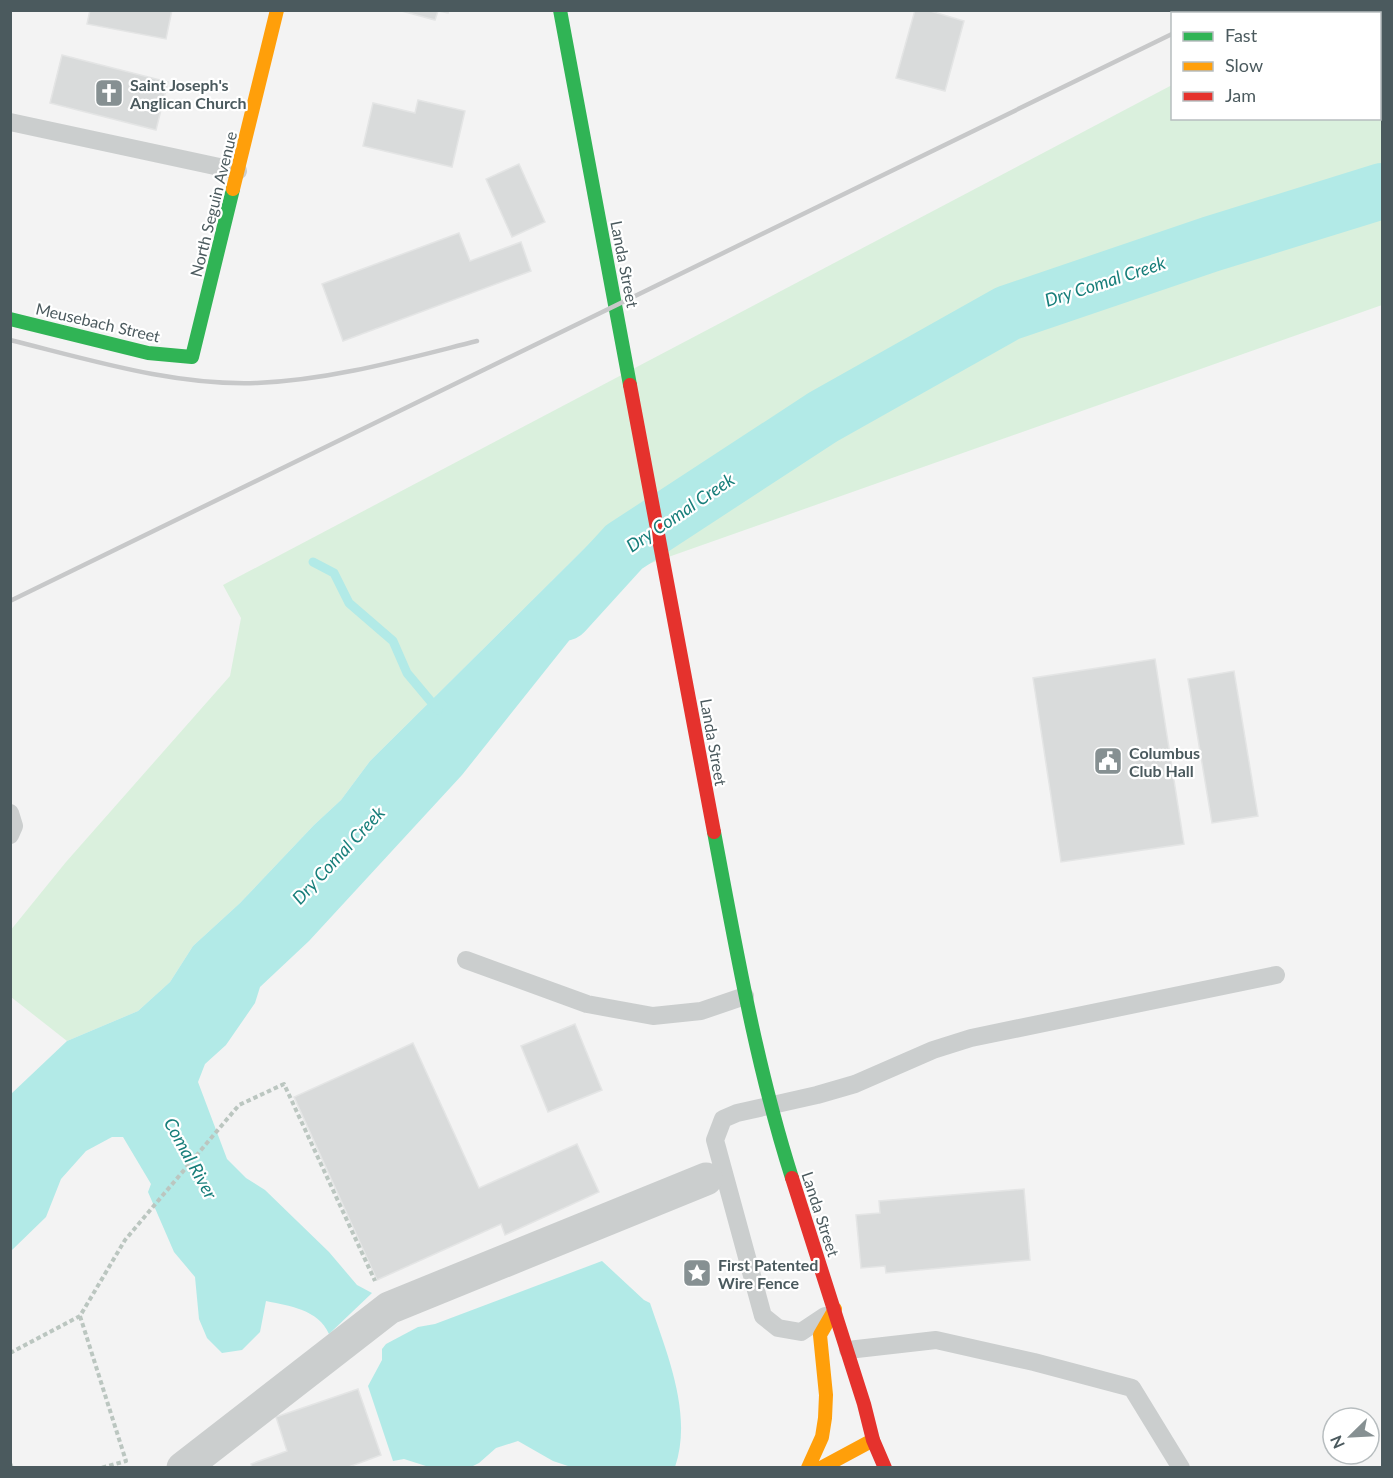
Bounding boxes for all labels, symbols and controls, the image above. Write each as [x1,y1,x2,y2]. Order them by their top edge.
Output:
legend [1171,12,1381,120]
text: Fast [1225,24,1258,46]
text: Slow [1225,54,1263,76]
place label: Saint Joseph's Anglican Church [129,75,246,112]
church icon: Saint Joseph's Anglican Church [93,77,125,109]
text: Jam [1225,84,1256,106]
street label: North Seguin Avenue [186,129,240,279]
street label: Landa Street [607,219,643,309]
water label: Dry Comal Creek [1042,251,1169,311]
street label: Meusebach Street [34,298,162,346]
water label: Dry Comal Creek [622,467,739,556]
street label: Landa Street [697,697,731,787]
place label: Columbus Club Hall [1129,743,1200,780]
public building icon: Columbus Club Hall [1092,745,1124,777]
water label: Dry Comal Creek [287,801,389,909]
water label: Comal River [160,1113,223,1203]
street label: Landa Street [798,1169,844,1259]
place label: First Patented Wire Fence [718,1255,818,1292]
place icon: First Patented Wire Fence [681,1257,713,1289]
north arrow [1321,1406,1381,1466]
text: N [1326,1433,1348,1452]

